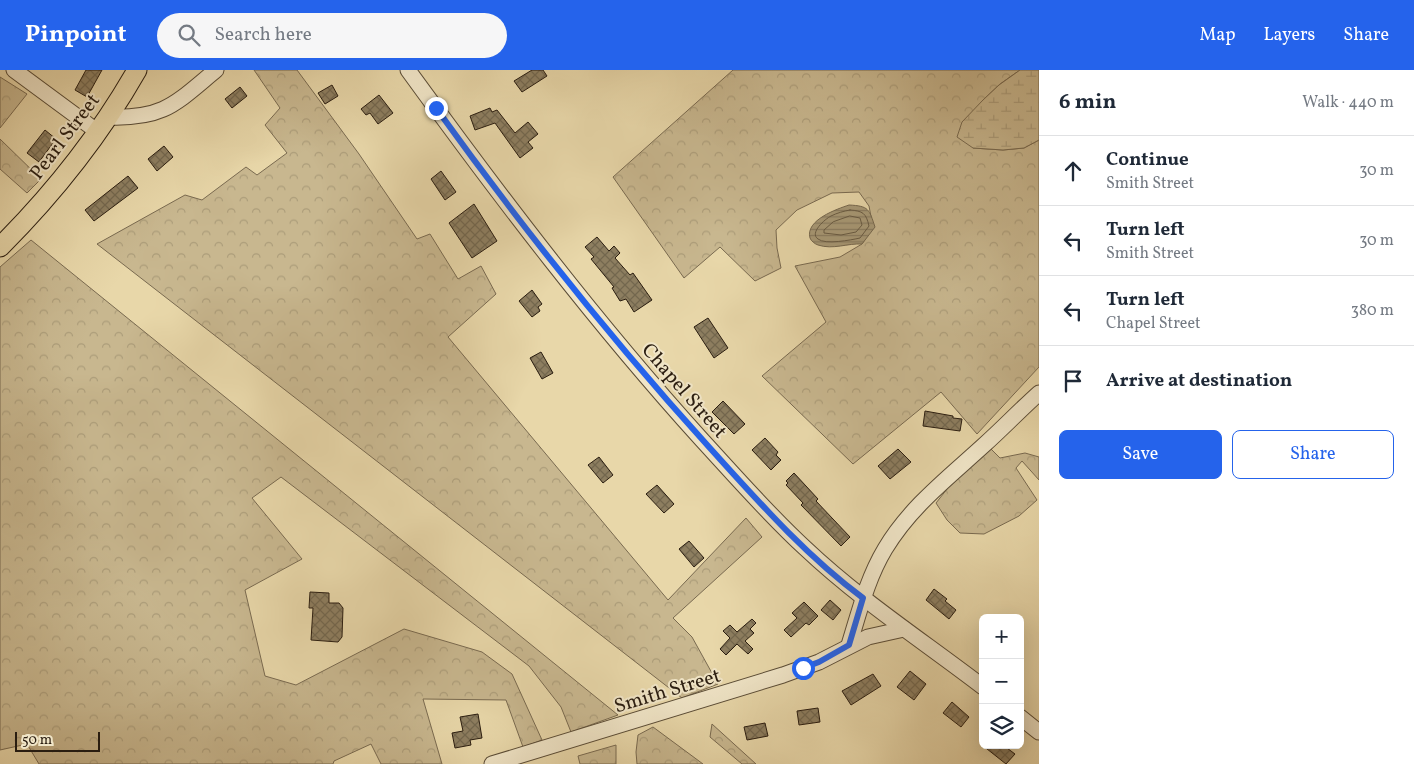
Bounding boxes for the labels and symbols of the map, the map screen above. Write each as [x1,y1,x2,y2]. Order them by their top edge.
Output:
street label: Pearl Street [24,88,107,186]
route end [425,97,448,120]
street label: Chapel Street [634,337,733,445]
route start [792,657,815,680]
street label: Smith Street [611,662,724,721]
scale bar [15,729,100,752]

